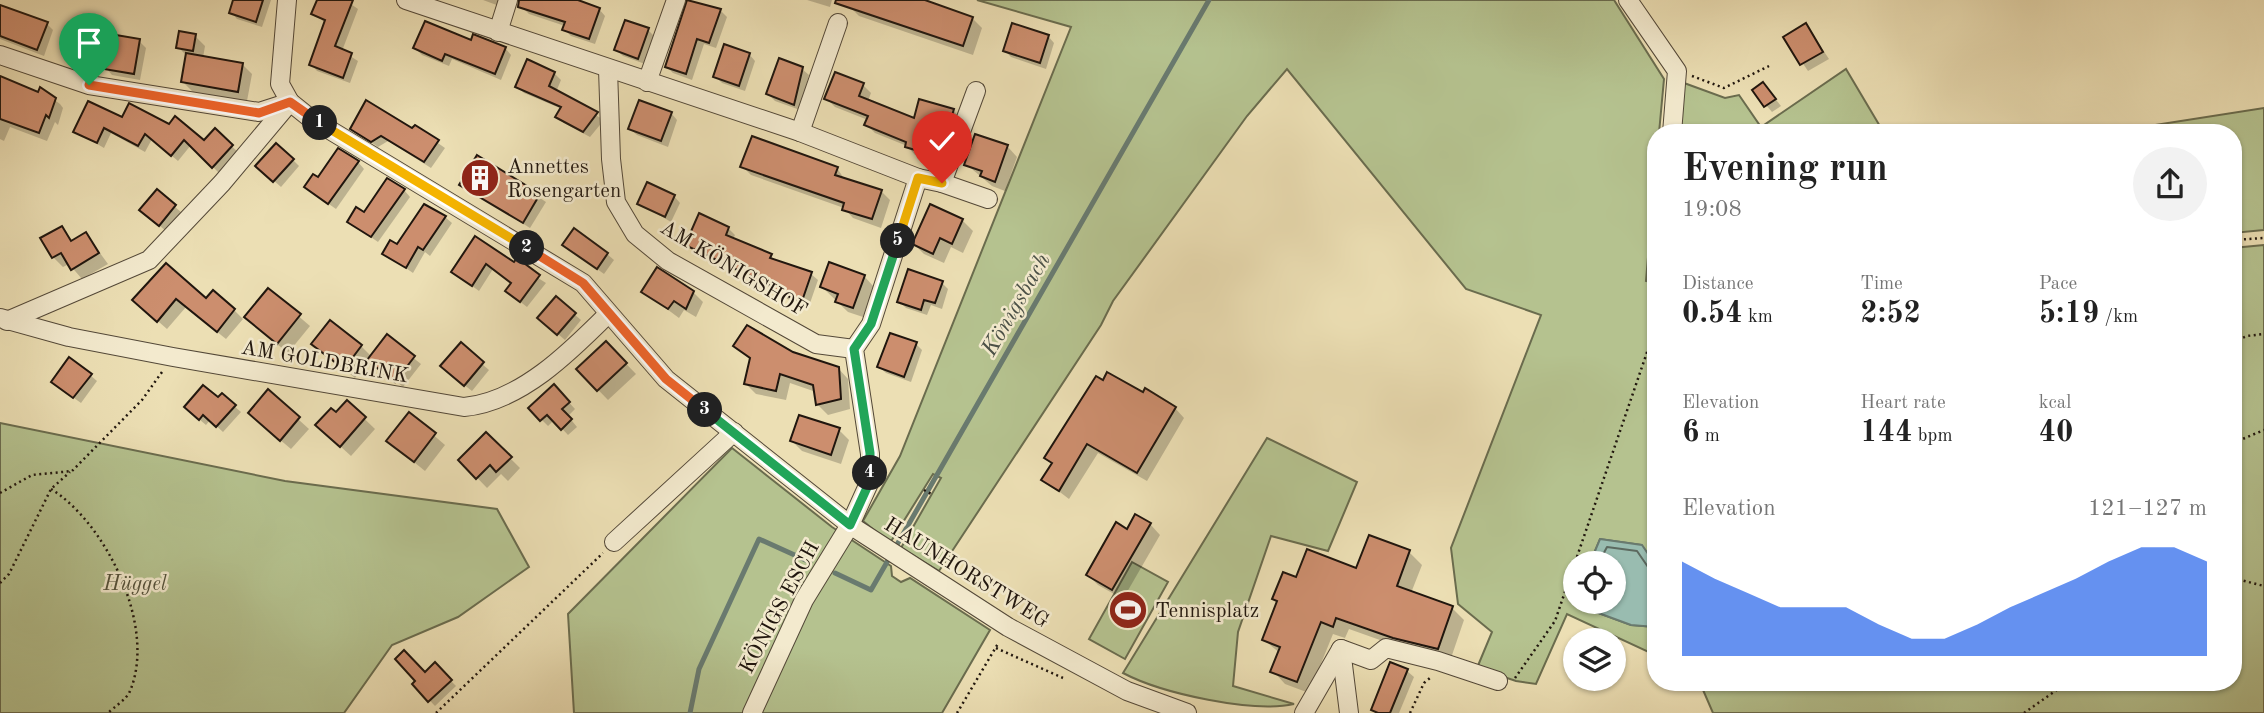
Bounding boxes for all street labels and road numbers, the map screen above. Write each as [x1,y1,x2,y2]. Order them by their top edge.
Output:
street label: AM KÖNIGSHOF [656,214,812,321]
street label: AM GOLDBRINK [239,337,410,388]
street label: HAUNHORSTWEG [880,514,1052,632]
street label: KÖNIGS ESCH [733,536,824,677]

